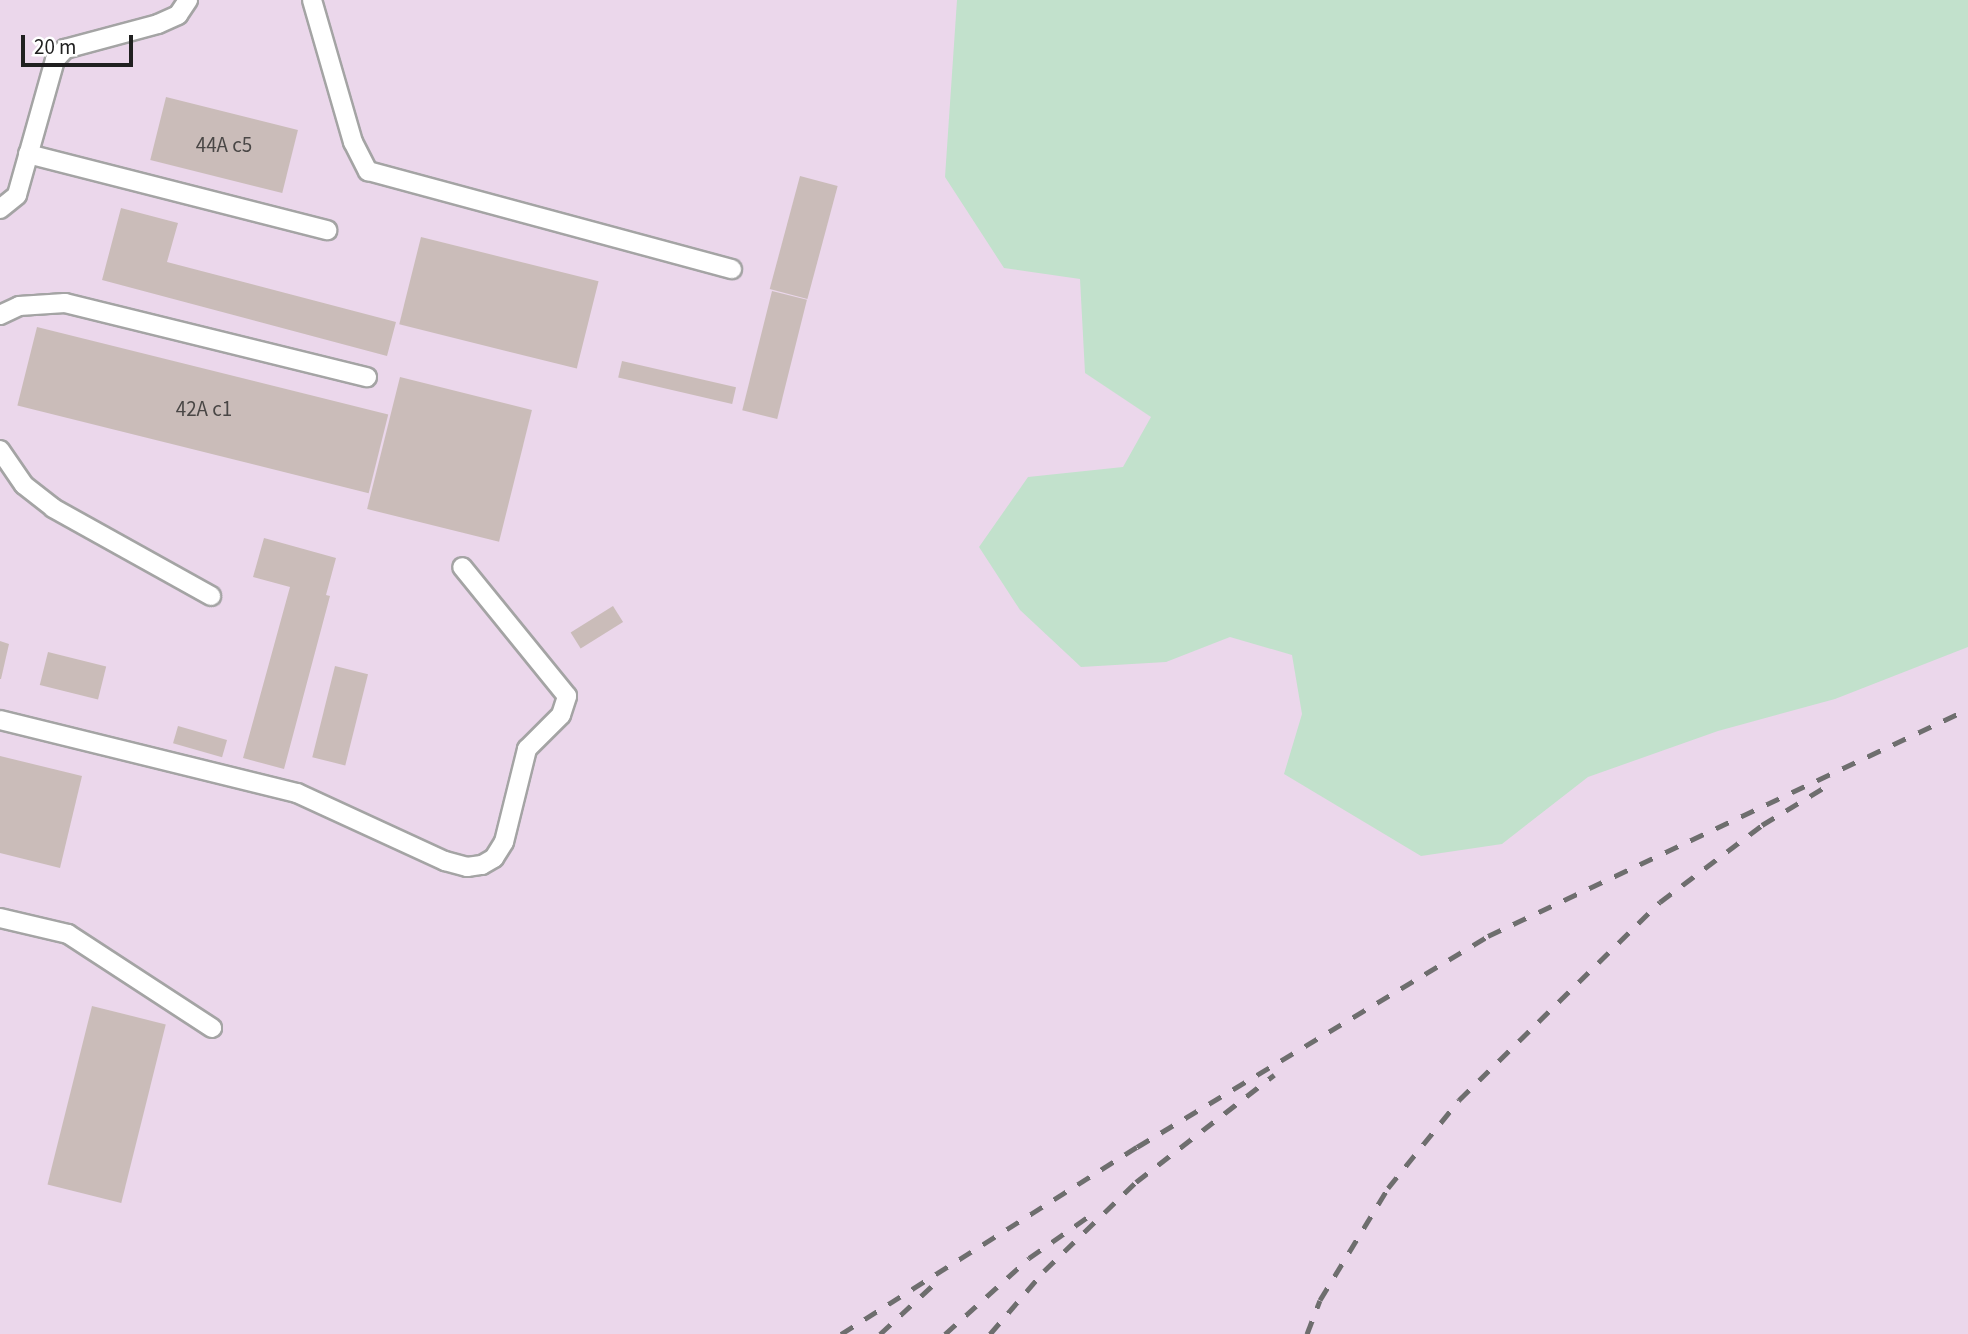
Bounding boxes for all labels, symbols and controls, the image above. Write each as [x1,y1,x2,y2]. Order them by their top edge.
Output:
scale bar [24,21,136,65]
text: 20 m [34,32,76,62]
house number: 44А с5 [196,132,252,158]
house number: 42А с1 [176,396,232,422]

